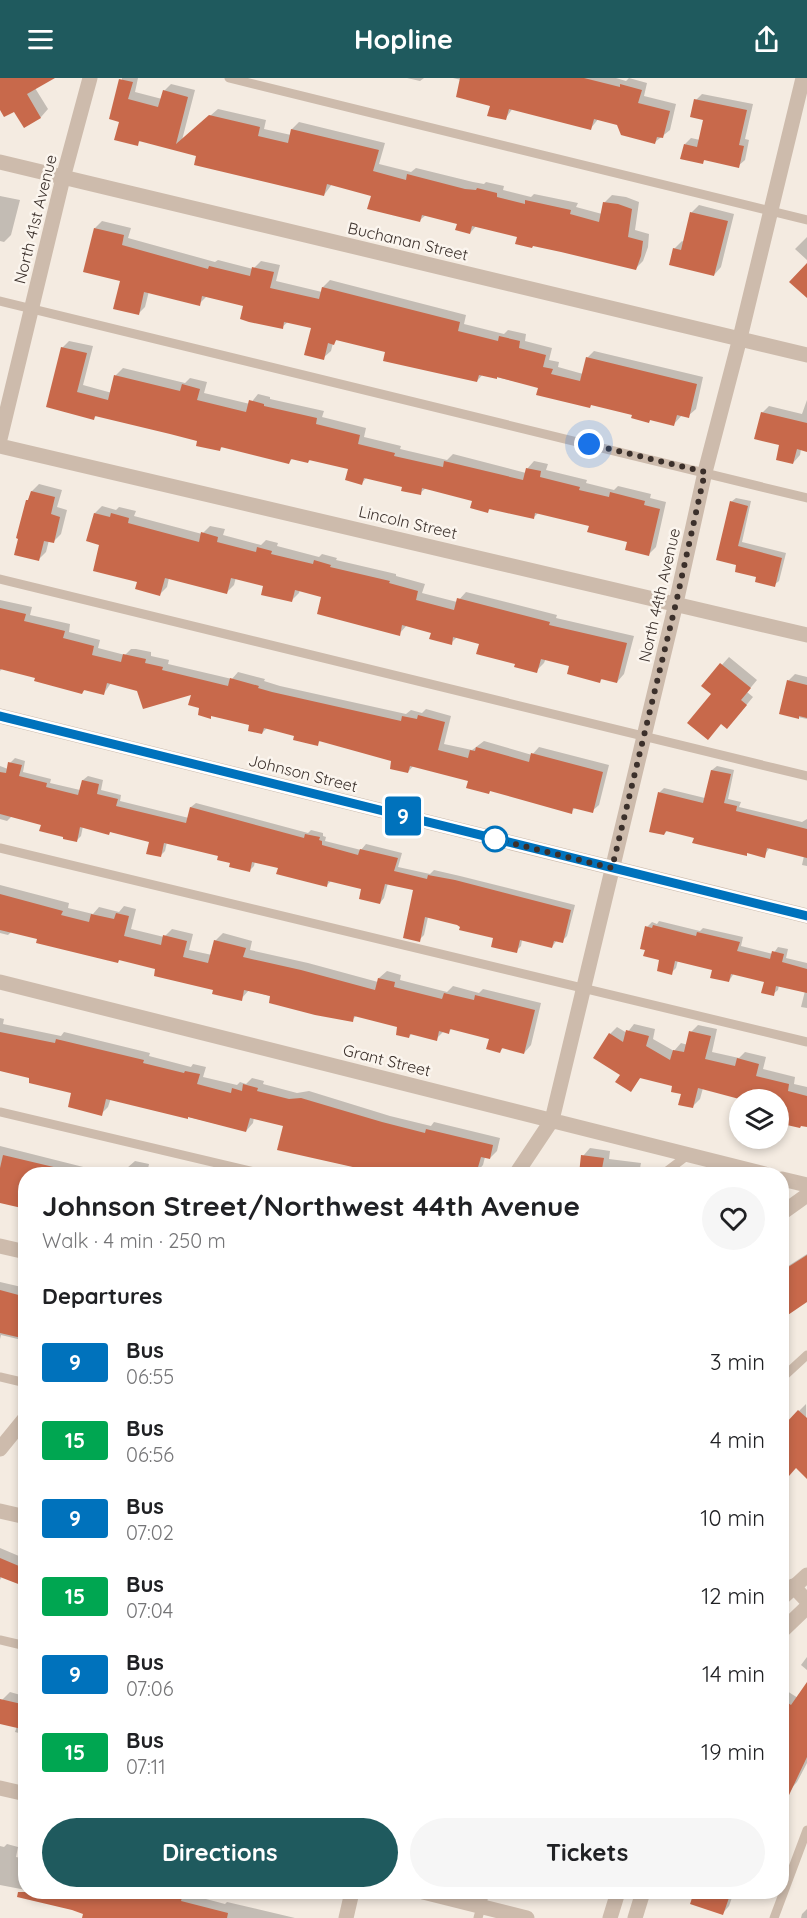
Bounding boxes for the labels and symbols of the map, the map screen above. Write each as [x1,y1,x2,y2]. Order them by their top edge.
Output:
street label: North 41st Avenue [9,152,61,286]
street label: Buchanan Street [346,217,470,265]
your location [574,429,604,459]
street label: Lincoln Street [357,501,459,543]
street label: North 44th Avenue [634,526,684,664]
street label: Johnson Street [246,750,360,796]
line badge: 9 [384,796,422,836]
unlabelled marker [482,826,508,852]
street label: Grant Street [341,1039,433,1081]

